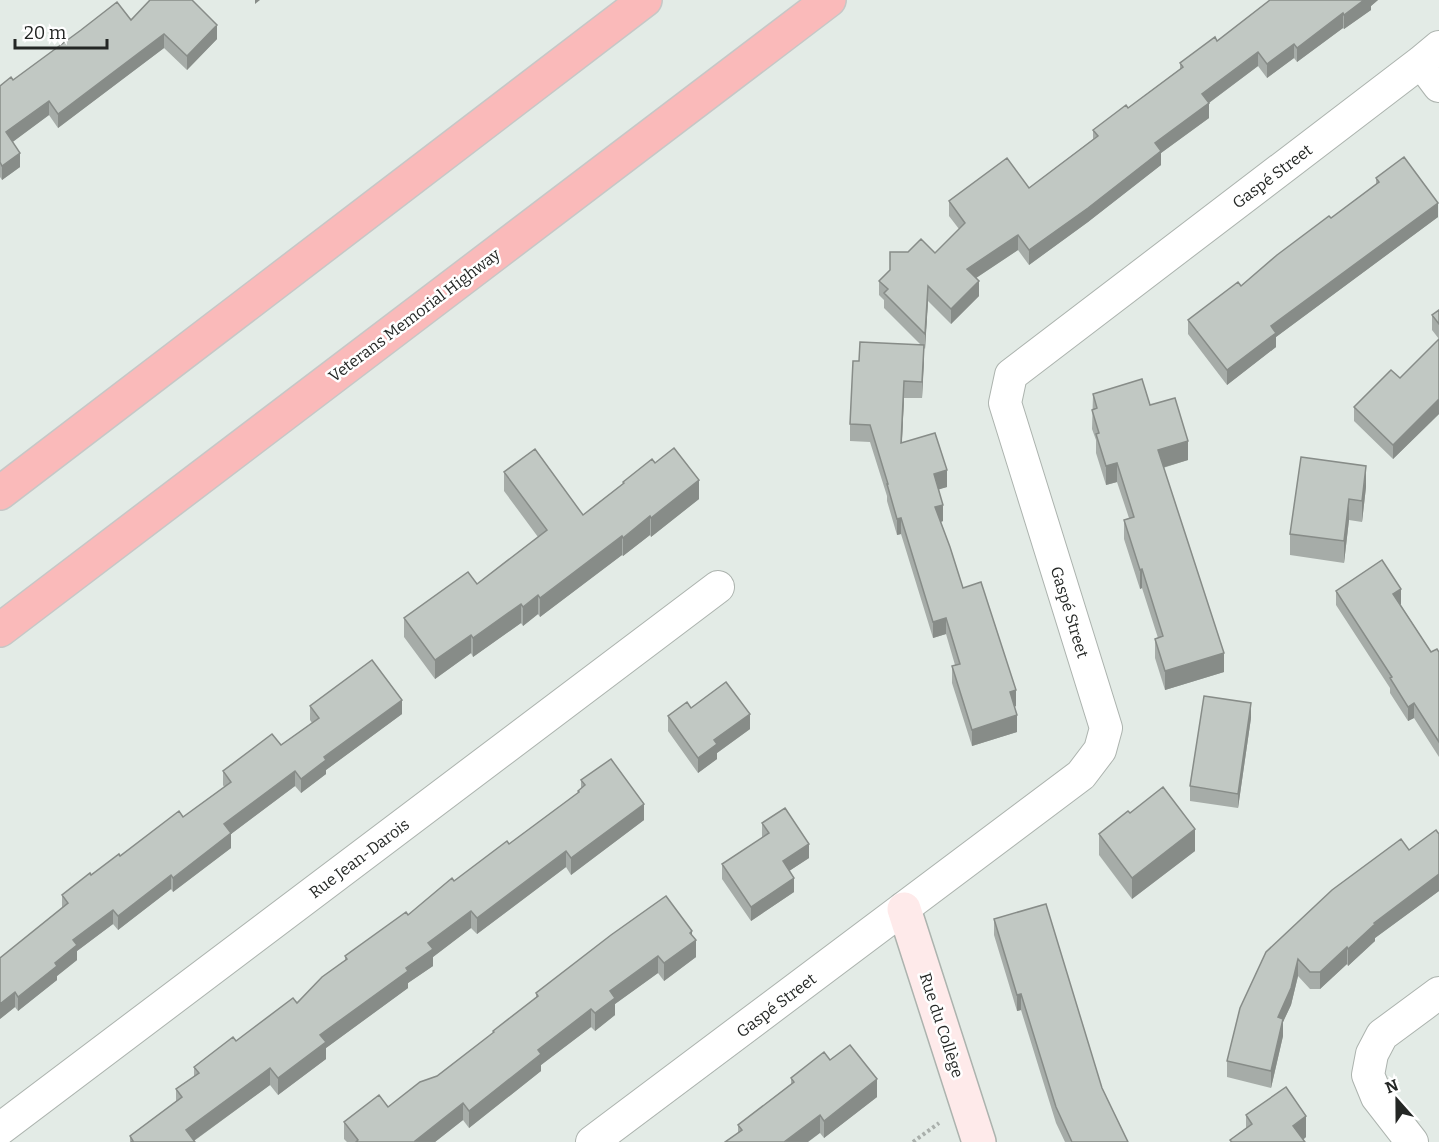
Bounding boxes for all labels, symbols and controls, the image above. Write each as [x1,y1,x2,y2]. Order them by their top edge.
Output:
scale bar [15,12,106,50]
text: 20 m [24,22,66,44]
street label: Gaspé Street [1229,140,1316,212]
street label: Veterans Memorial Highway [325,244,504,386]
street label: Gaspé Street [1047,564,1093,660]
street label: Rue Jean-Darois [306,815,413,902]
street label: Gaspé Street [733,969,820,1041]
street label: Rue du Collège [916,970,967,1080]
north arrow [1367,1070,1427,1130]
text: N [1383,1075,1401,1098]

